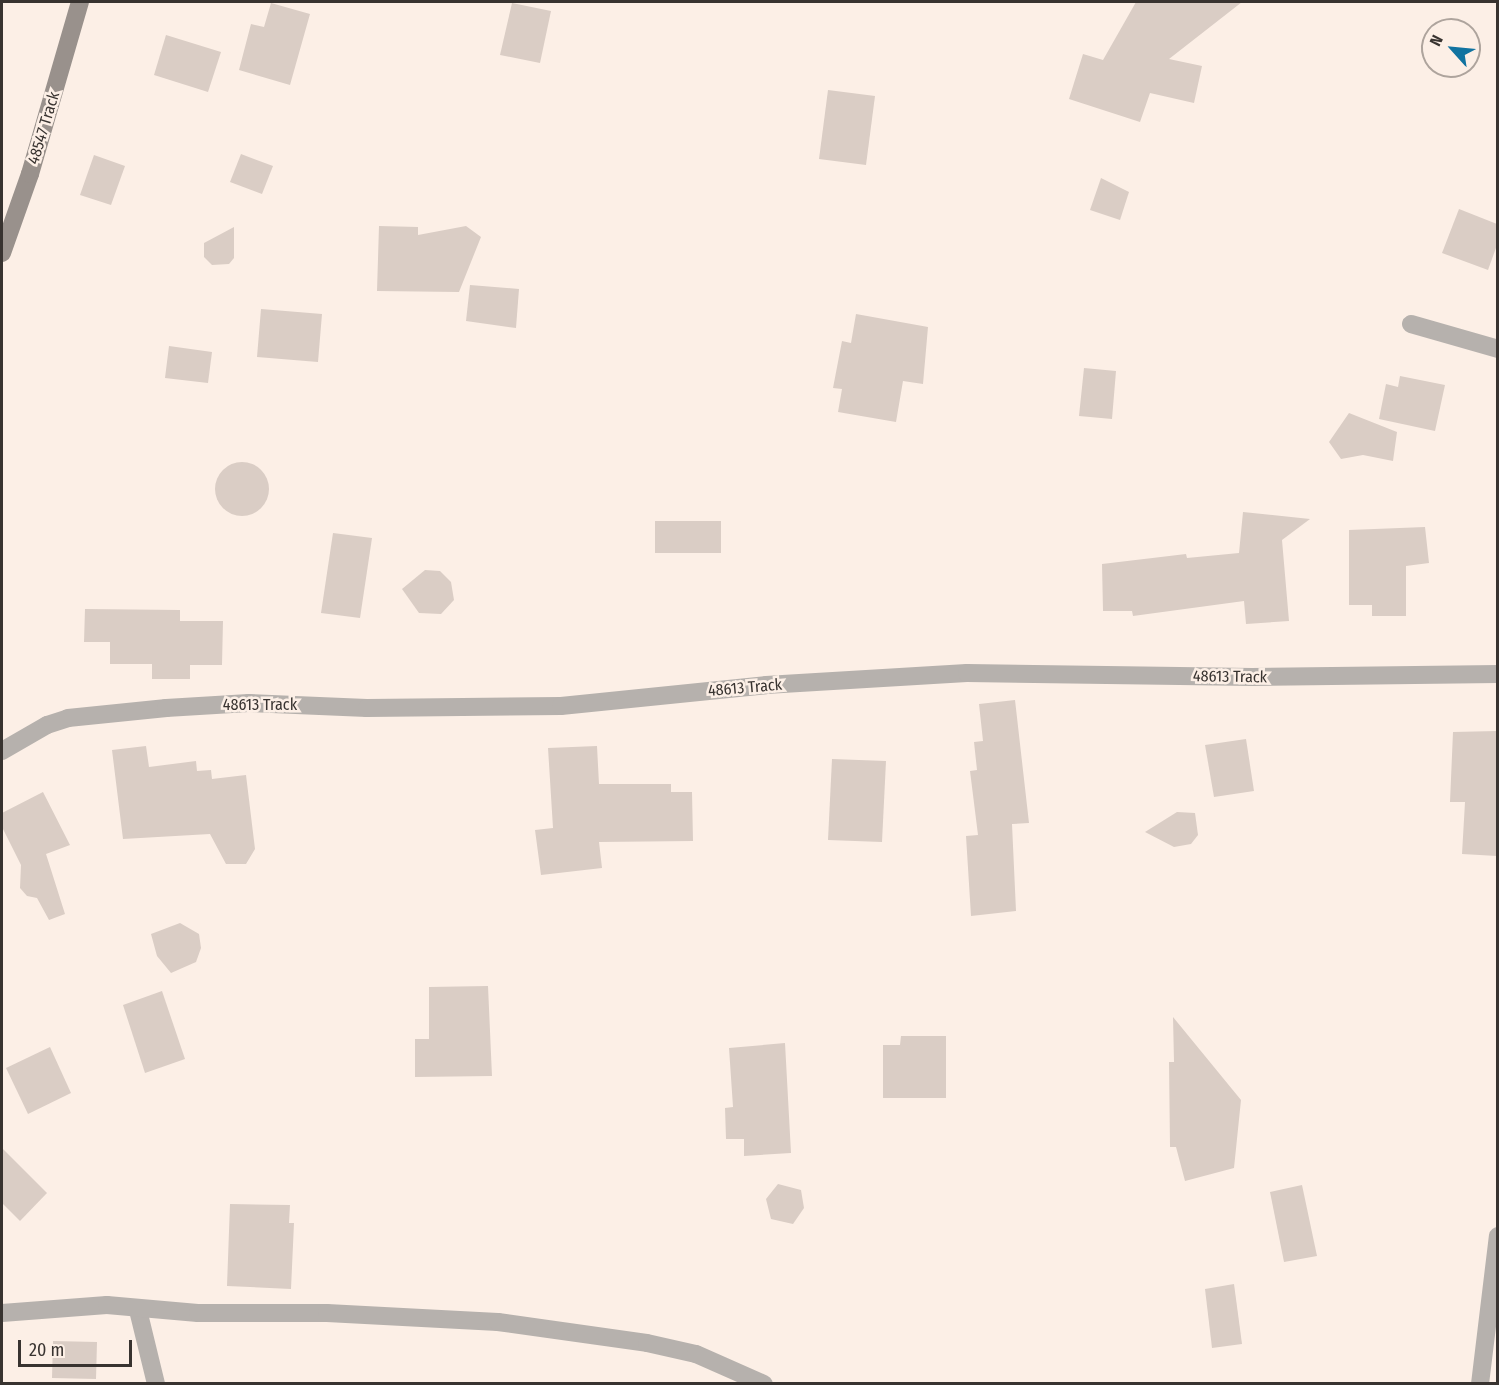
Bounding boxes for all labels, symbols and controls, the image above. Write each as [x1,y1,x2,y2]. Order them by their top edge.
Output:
north arrow [1421,18,1481,78]
text: N [1426,32,1447,49]
street label: 48547 Track [24,89,64,167]
street label: 48613 Track [1193,667,1267,687]
street label: 48613 Track [707,675,783,701]
street label: 48613 Track [223,695,297,715]
scale bar [21,1328,135,1366]
text: 20 m [29,1339,64,1361]

